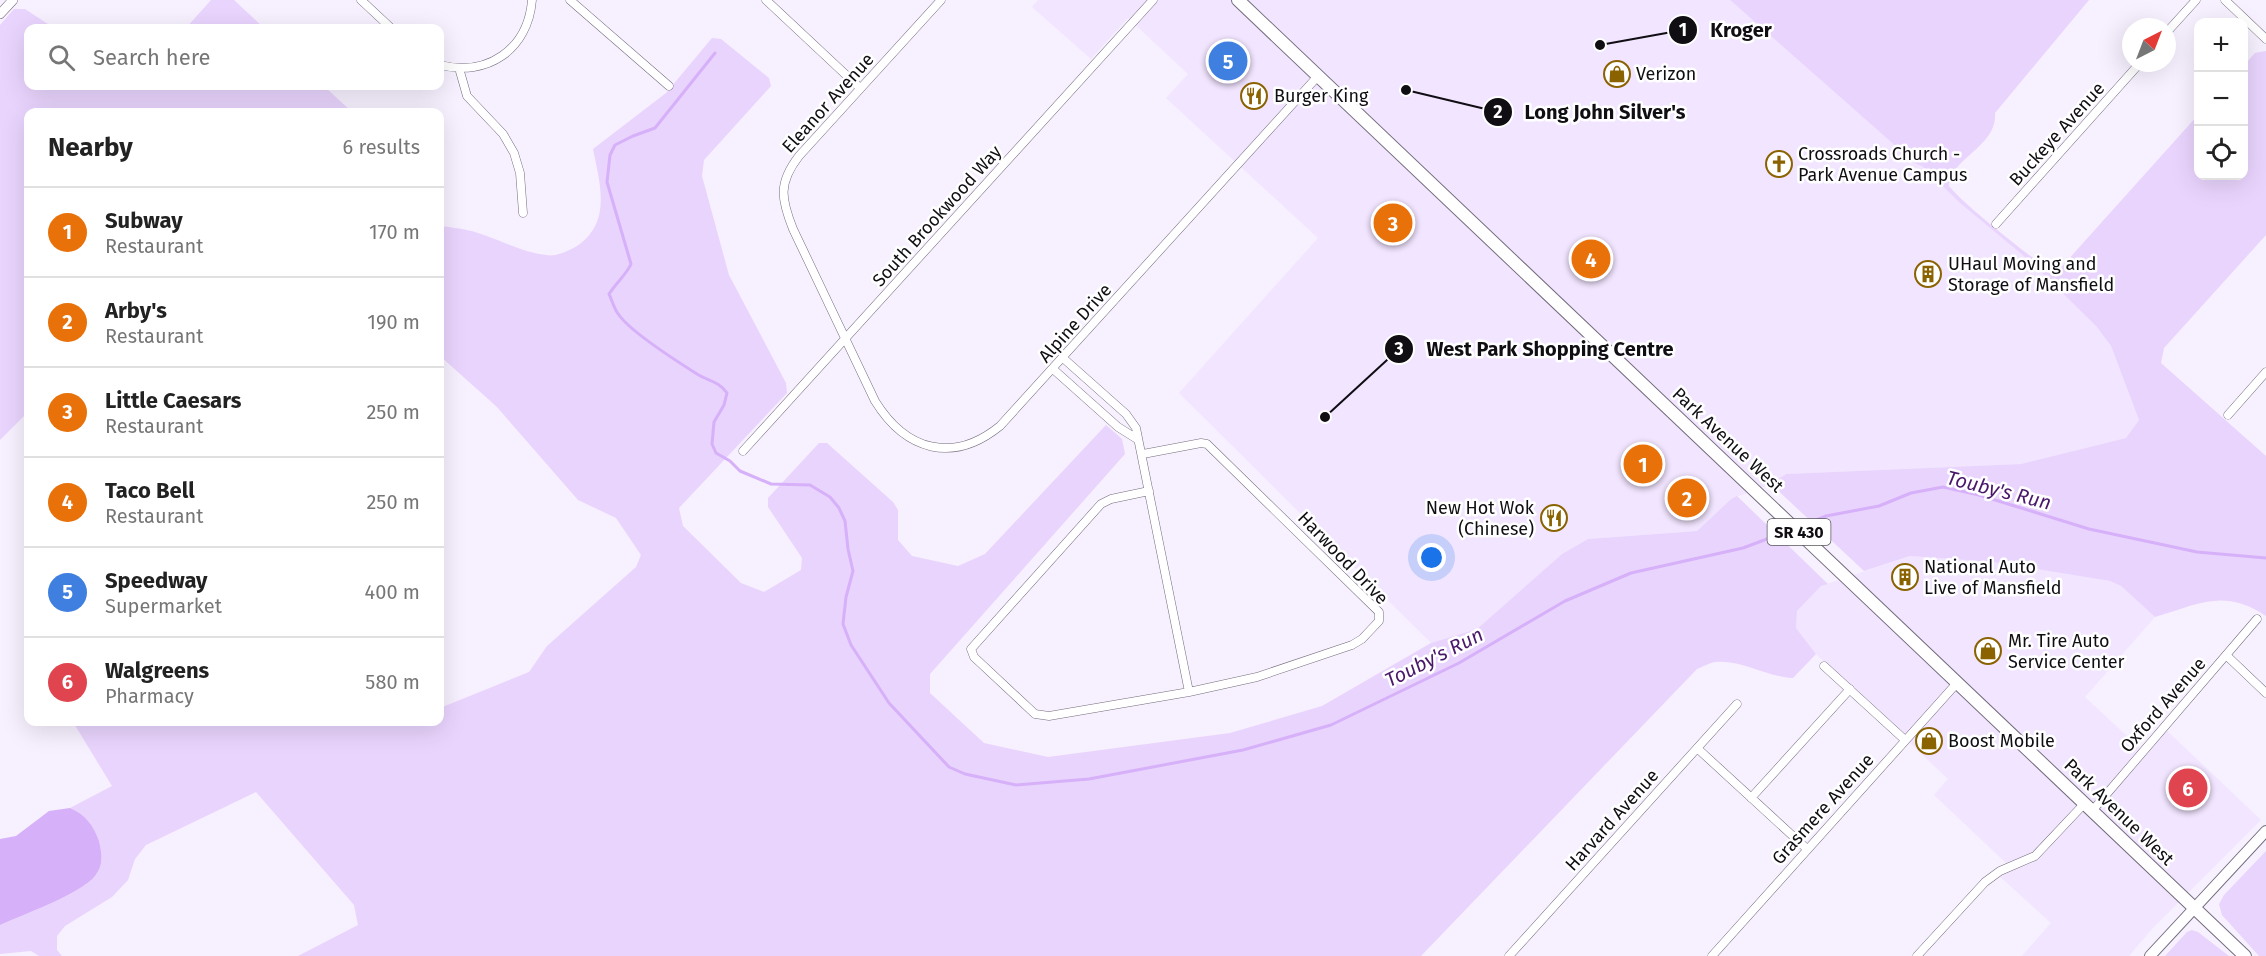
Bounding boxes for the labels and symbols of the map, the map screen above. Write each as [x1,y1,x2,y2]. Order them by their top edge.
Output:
callout: Kroger [1668,11,1783,49]
text: Kroger [1710,18,1773,42]
north arrow [2122,18,2176,72]
text: 1 [1679,19,1687,41]
pin: 5 [1208,38,1248,84]
street label: Eleanor Avenue [777,49,879,157]
shop icon: Verizon [1602,59,1632,89]
place label: Verizon [1636,63,1696,85]
street label: Buckeye Avenue [2005,78,2109,190]
restaurant icon: Burger King [1239,81,1269,111]
place label: Burger King [1274,85,1369,107]
callout: Long John Silver's [1483,93,1698,131]
text: Long John Silver's [1525,100,1686,124]
text: 2 [1493,101,1503,123]
street label: South Brookwood Way [868,141,1006,291]
place label: Crossroads Church - Park Avenue Campus [1798,143,1967,186]
church icon: Crossroads Church - Park Avenue Campus [1764,149,1794,179]
pin: 3 [1374,200,1412,246]
pin: 4 [1572,236,1610,282]
place label: UHaul Moving and Storage of Mansfield [1948,253,2114,296]
building icon: UHaul Moving and Storage of Mansfield [1913,259,1943,289]
street label: Alpine Drive [1034,279,1116,367]
callout: West Park Shopping Centre [1384,330,1685,368]
text: West Park Shopping Centre [1427,337,1673,361]
text: 3 [1393,338,1404,360]
street label: Park Avenue West [1668,383,1789,498]
pin: 1 [1624,442,1662,486]
water label: Touby's Run [1944,465,2054,515]
pin: 2 [1668,476,1706,520]
place label: New Hot Wok (Chinese) [1426,497,1535,540]
restaurant icon: New Hot Wok (Chinese) [1539,503,1569,533]
street label: Harwood Drive [1293,507,1393,609]
road number: SR 430 [1768,519,1830,545]
your location [1417,543,1446,572]
place label: National Auto Live of Mansfield [1924,556,2062,599]
building icon: National Auto Live of Mansfield [1890,562,1920,592]
water label: Touby's Run [1381,622,1487,692]
place label: Mr. Tire Auto Service Center [2008,630,2124,673]
shop icon: Mr. Tire Auto Service Center [1973,636,2003,666]
street label: Oxford Avenue [2116,653,2210,757]
shop icon: Boost Mobile [1914,726,1944,756]
place label: Boost Mobile [1948,730,2055,752]
street label: Grasmere Avenue [1767,749,1879,869]
street label: Park Avenue West [2060,754,2179,870]
street label: Harvard Avenue [1561,765,1663,875]
pin: 6 [2168,766,2208,810]

